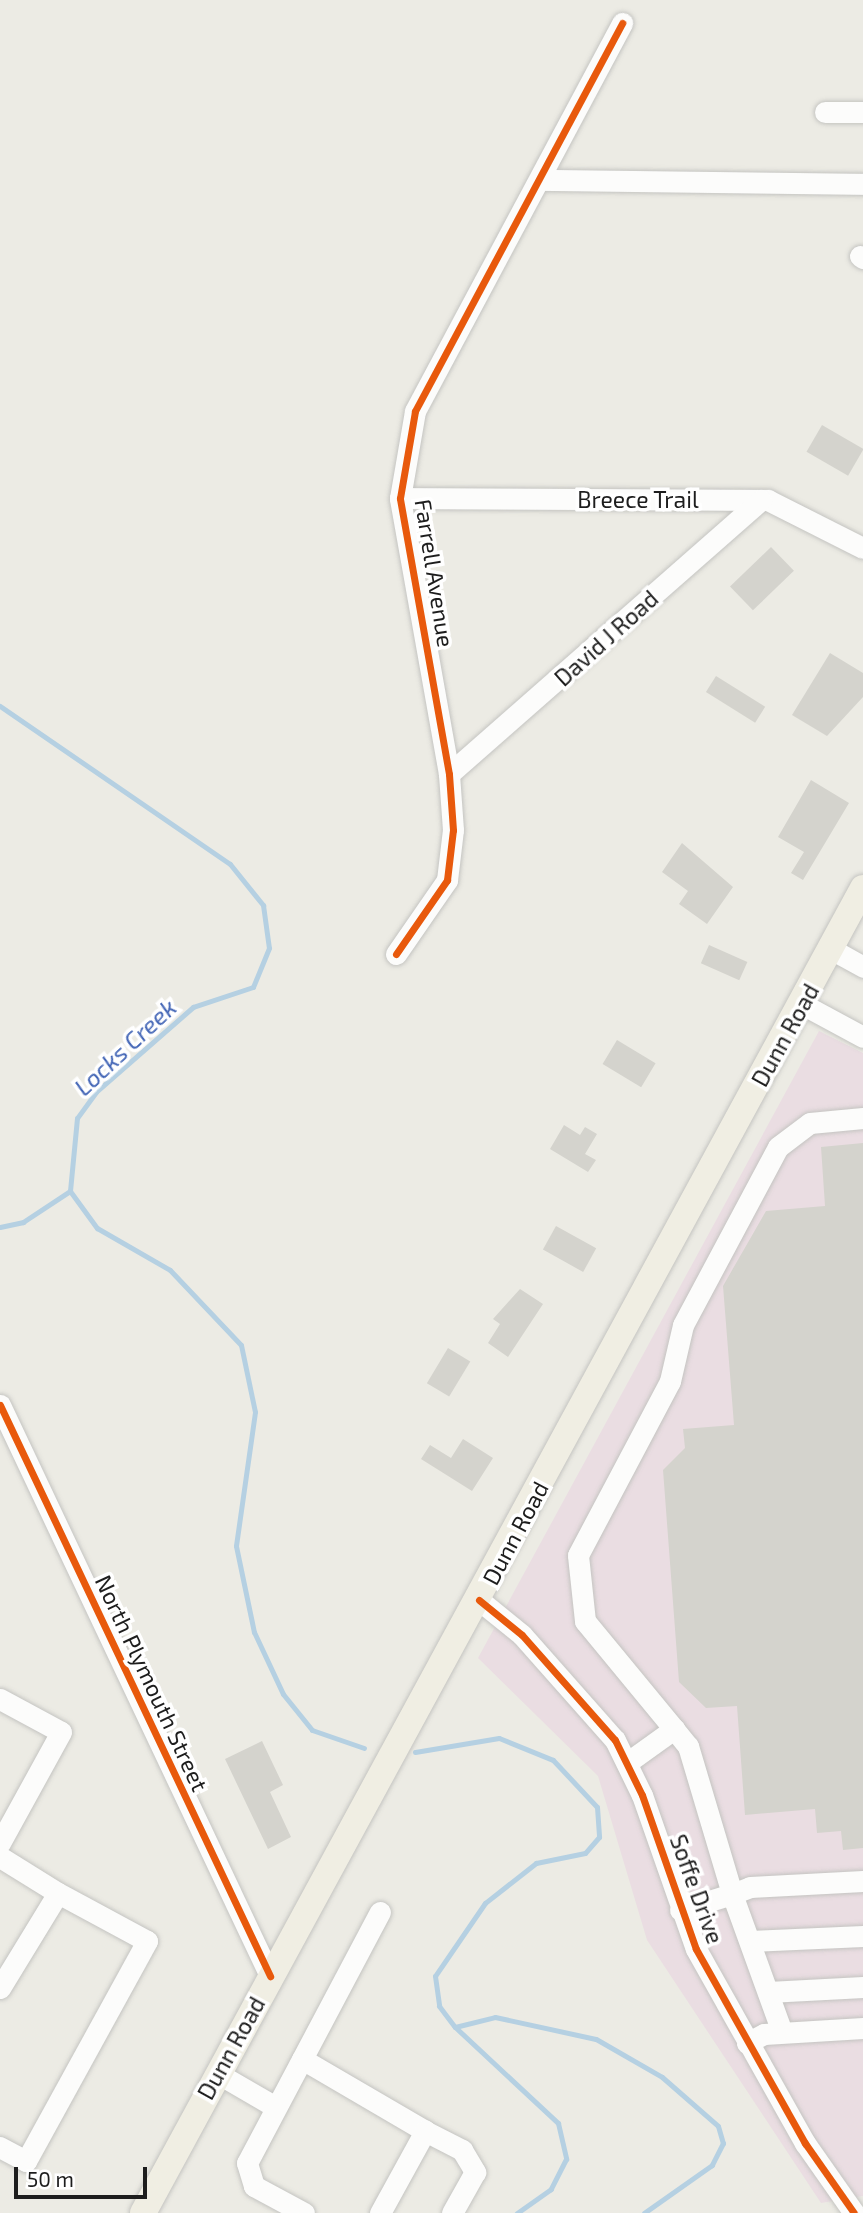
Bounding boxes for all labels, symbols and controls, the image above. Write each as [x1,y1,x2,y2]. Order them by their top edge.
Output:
street label: Breece Trail [577,485,699,513]
street label: Farrell Avenue [410,496,460,650]
street label: David J Road [548,584,664,692]
street label: Dunn Road [745,979,825,1091]
water label: Locks Creek [68,993,182,1101]
street label: Dunn Road [476,1477,554,1589]
street label: North Plymouth Street [90,1571,214,1795]
street label: Soffe Drive [665,1831,729,1947]
street label: Dunn Road [191,1992,271,2104]
scale bar [18,2154,150,2198]
text: 50 m [27,2166,74,2191]

